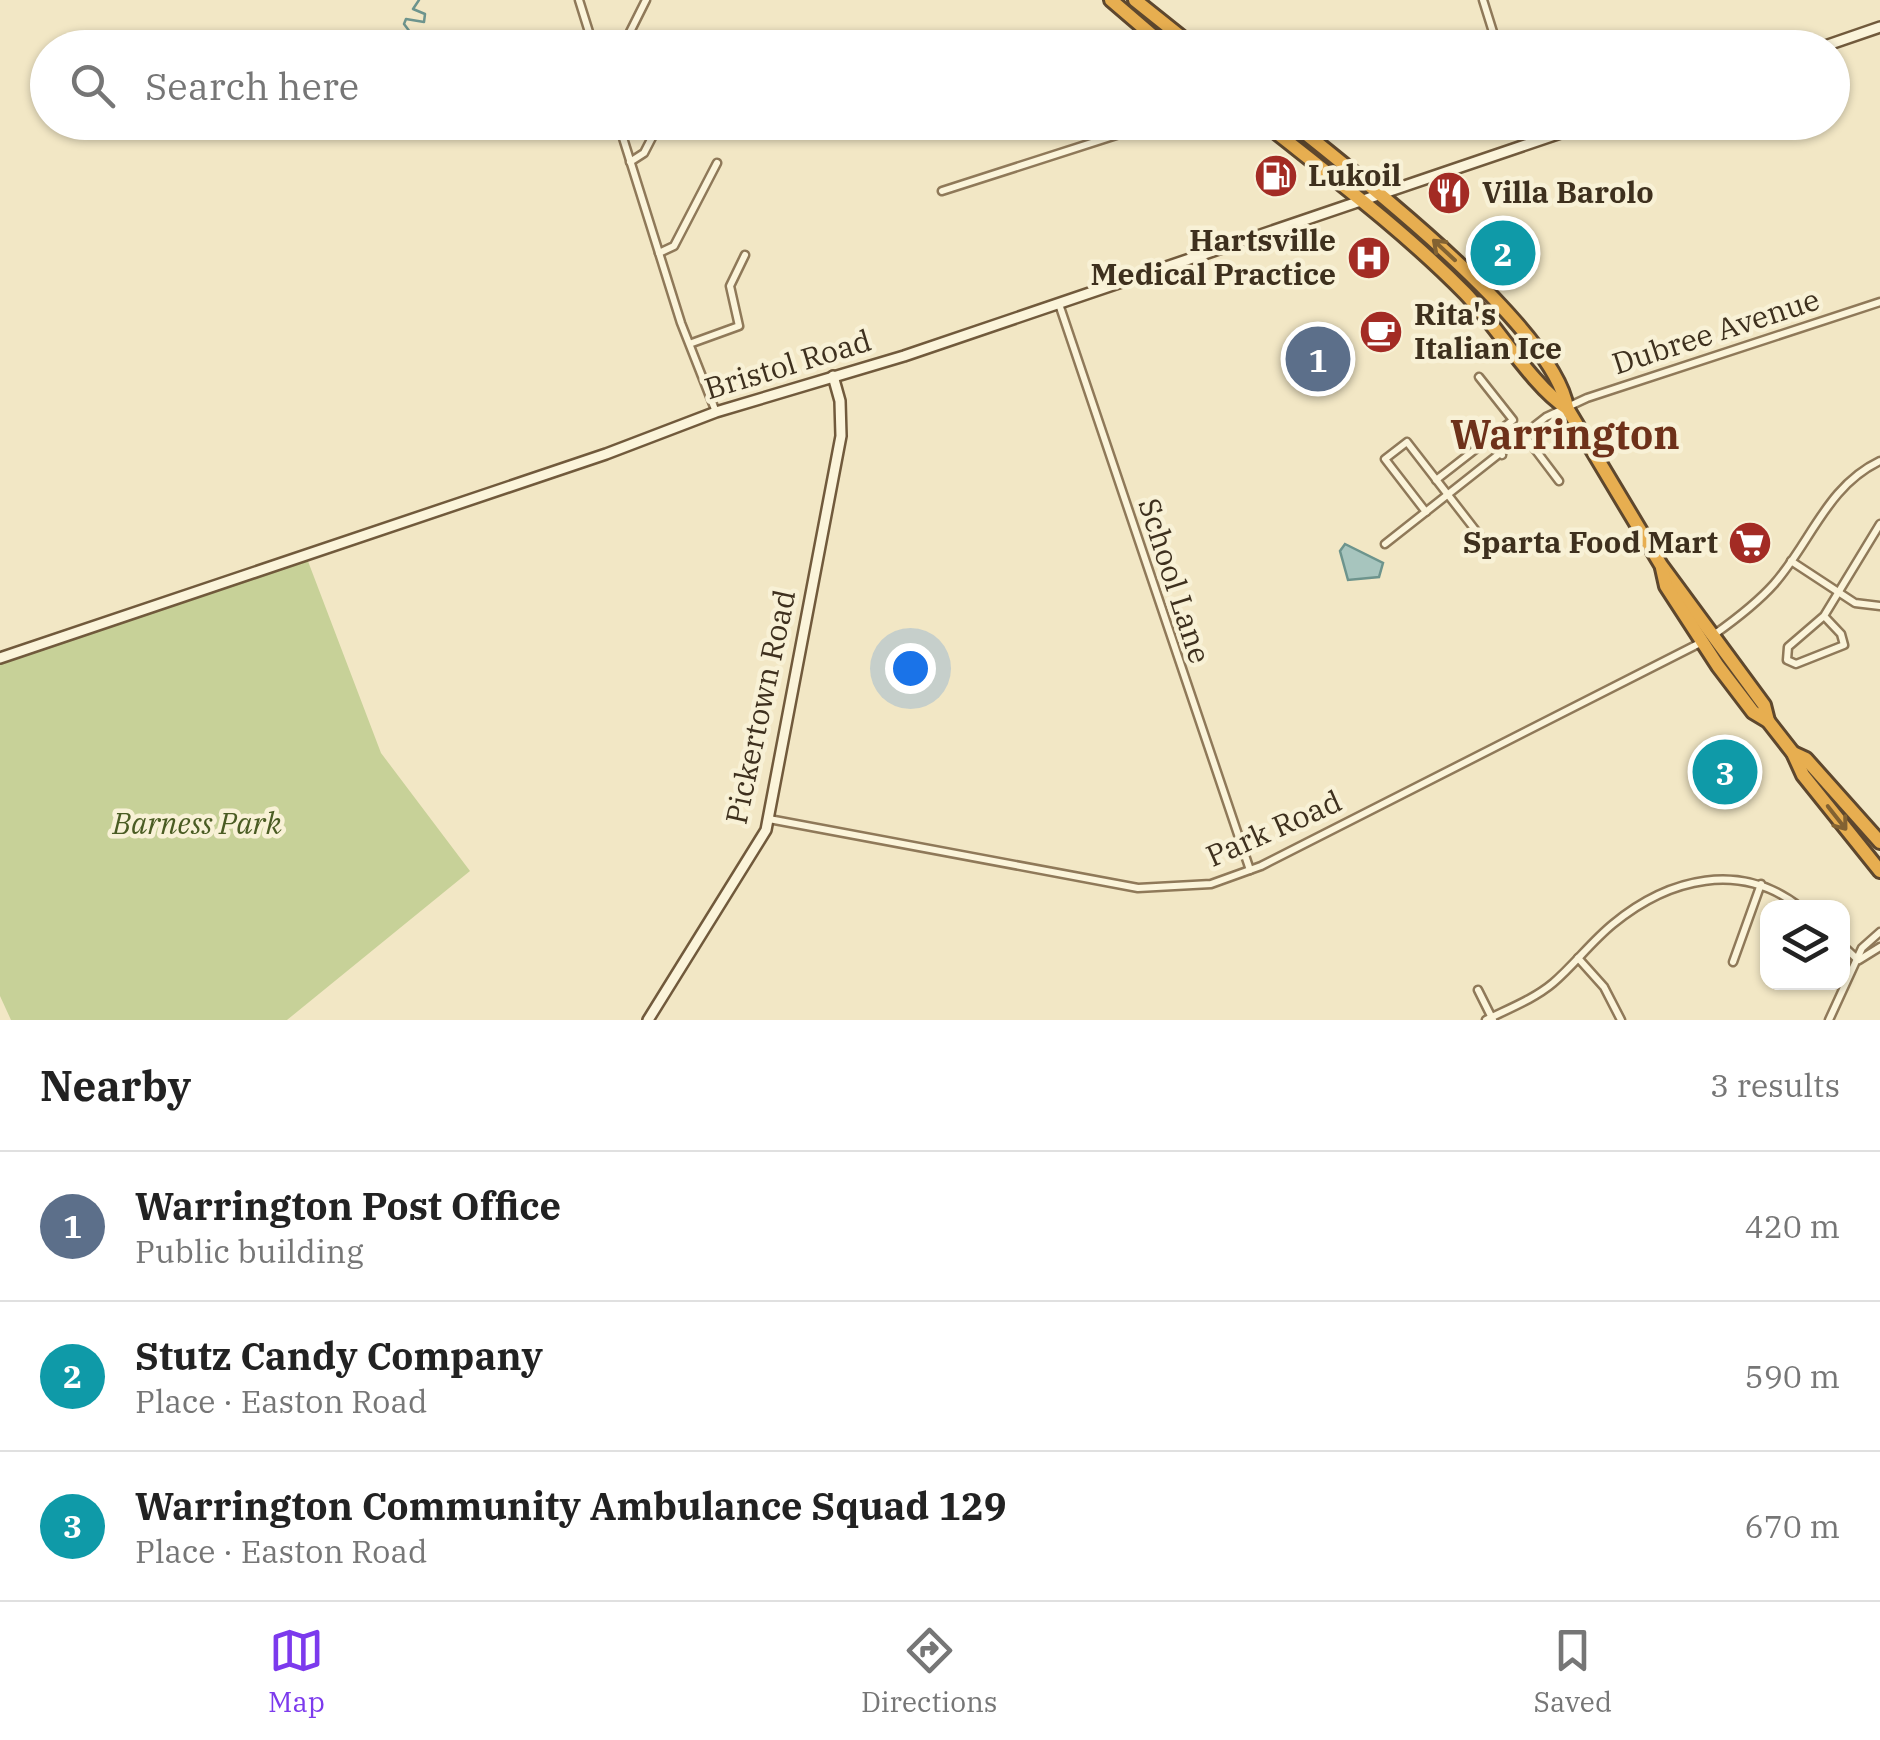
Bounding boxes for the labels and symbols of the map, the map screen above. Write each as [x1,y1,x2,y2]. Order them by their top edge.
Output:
fuel station icon: Lukoil [1253,153,1299,199]
place label: Lukoil [1308,155,1401,194]
restaurant icon: Villa Barolo [1426,170,1472,216]
place label: Villa Barolo [1482,172,1654,211]
pin: 2 [1470,216,1536,290]
place label: Hartsville Medical Practice [1091,220,1336,293]
hospital icon: Hartsville Medical Practice [1346,235,1392,281]
one-way arrow [1432,239,1458,263]
street label: Dubree Avenue [1607,279,1824,382]
place label: Rita's Italian Ice [1414,294,1562,367]
cafe icon: Rita's Italian Ice [1358,309,1404,355]
street label: Bristol Road [699,320,876,407]
pin: 1 [1286,322,1350,396]
district label: Warrington [1450,408,1680,460]
street label: School Lane [1130,493,1220,668]
supermarket icon: Sparta Food Mart [1727,520,1773,566]
place label: Sparta Food Mart [1463,522,1718,561]
street label: Pickertown Road [716,586,803,827]
your location [885,643,936,694]
pin: 3 [1692,734,1758,810]
street label: Park Road [1200,781,1347,875]
park label: Barness Park [111,803,282,842]
one-way arrow [1826,804,1848,830]

